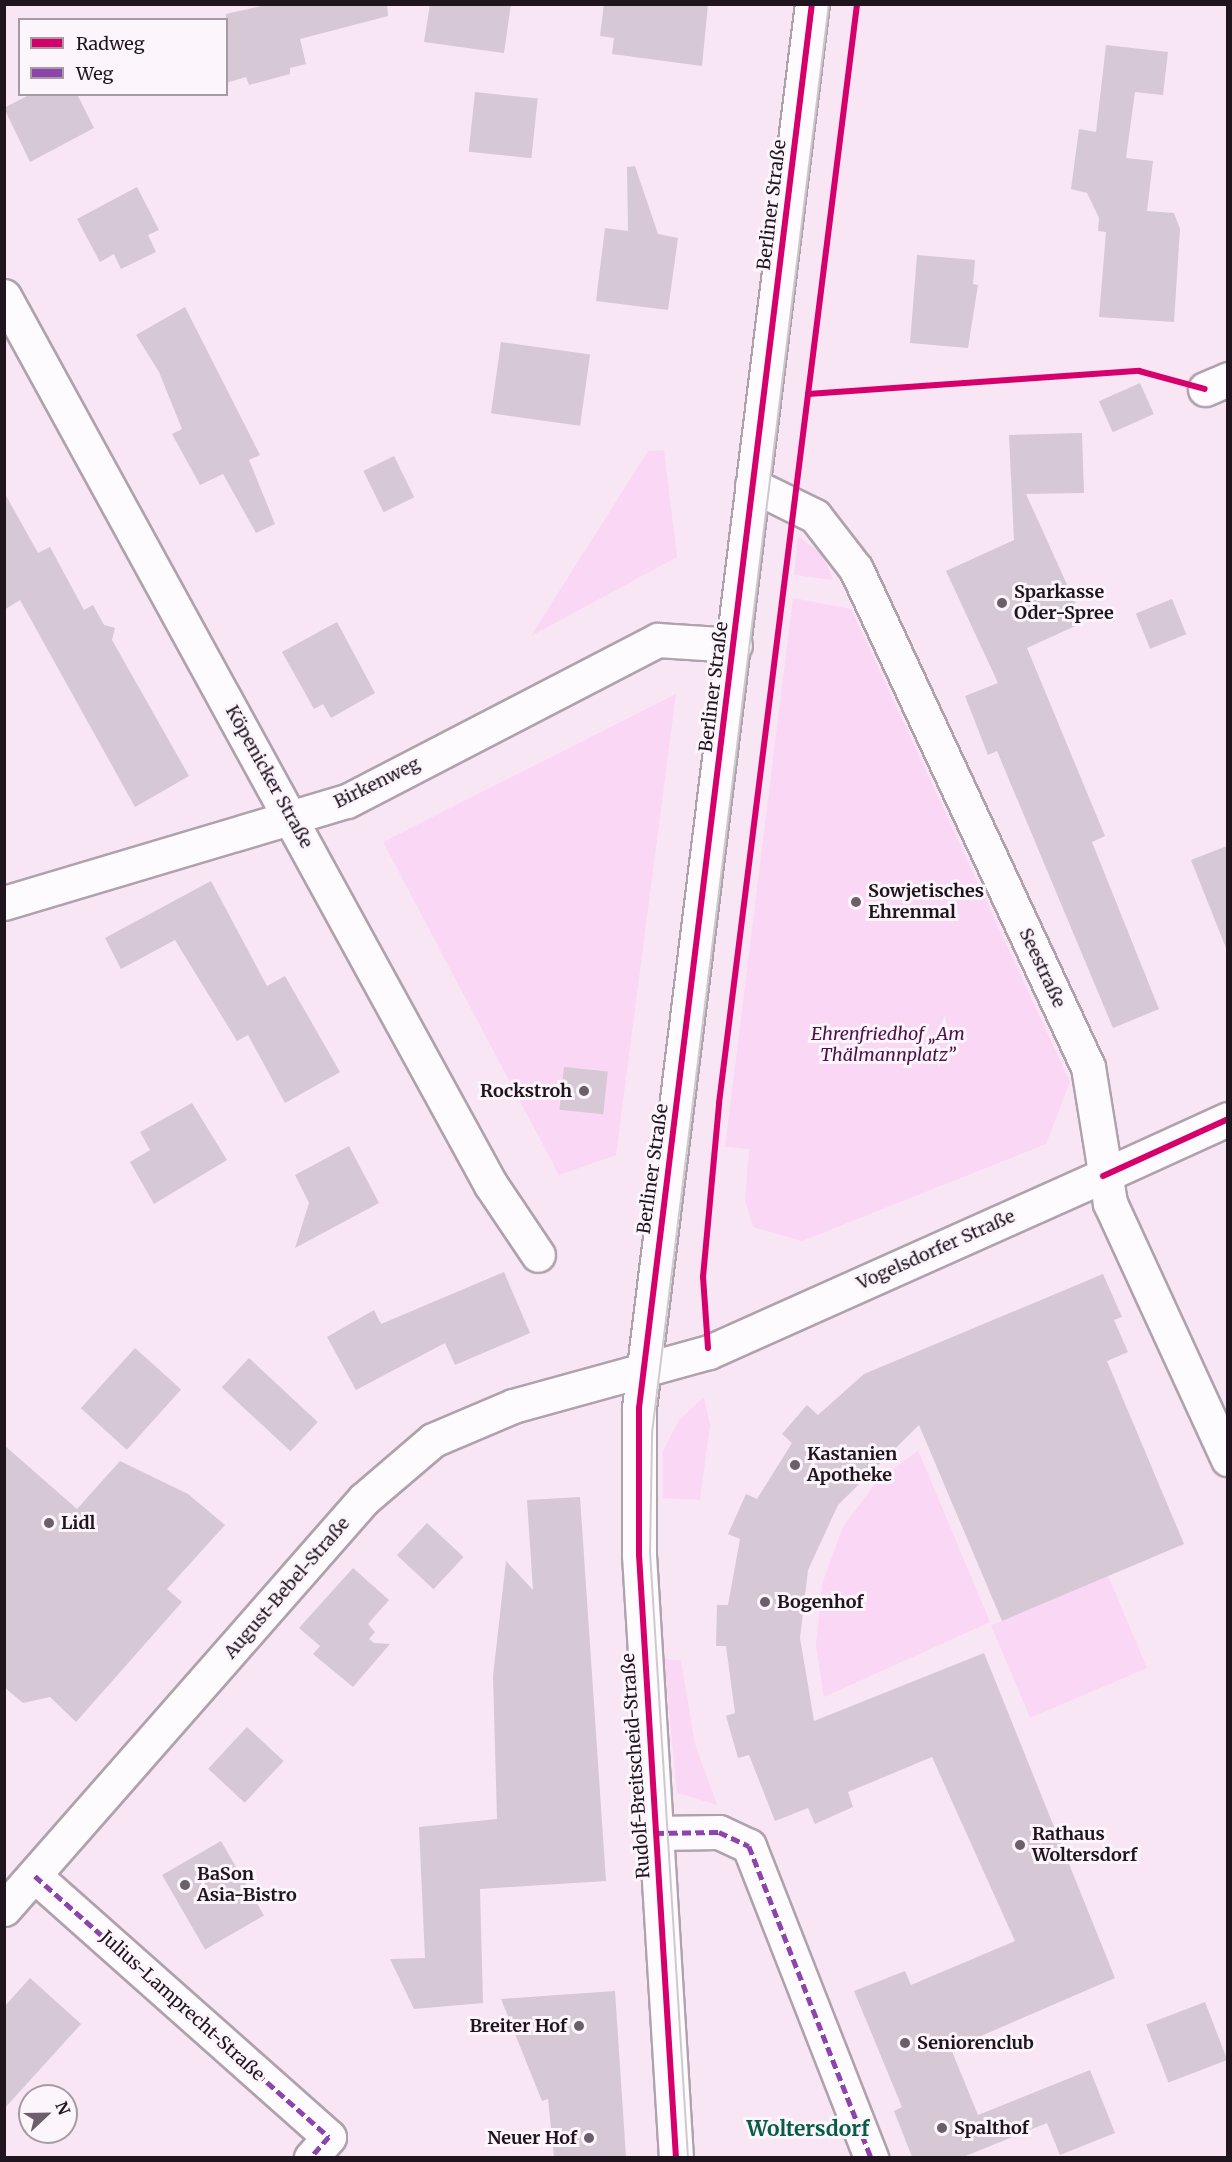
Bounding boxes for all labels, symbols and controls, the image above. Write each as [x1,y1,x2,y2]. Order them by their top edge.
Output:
legend [18,18,228,96]
text: Radweg [76,32,145,55]
text: Weg [76,62,113,85]
street label: Berliner Straße [753,139,791,271]
place label: Sparkasse Oder-Spree [1014,582,1114,624]
marker: Sparkasse Oder-Spree [995,596,1009,610]
street label: Berliner Straße [695,621,733,753]
street label: Köpenicker Straße [221,702,317,852]
street label: Birkenweg [331,753,423,813]
place label: Sowjetisches Ehrenmal [868,881,984,924]
marker: Sowjetisches Ehrenmal [849,895,863,909]
street label: Seestraße [1014,925,1070,1011]
park label: Ehrenfriedhof „Am Thälmannplatz” [811,1024,965,1066]
place label: Rockstroh [480,1080,572,1102]
marker: Rockstroh [577,1084,591,1098]
street label: Berliner Straße [633,1103,673,1235]
street label: Vogelsdorfer Straße [854,1205,1018,1295]
place label: Kastanien Apotheke [807,1444,897,1486]
marker: Kastanien Apotheke [788,1458,802,1472]
place label: Lidl [61,1512,95,1534]
street label: August-Bebel-Straße [220,1513,354,1663]
marker: Lidl [42,1516,56,1530]
place label: Bogenhof [777,1591,864,1613]
marker: Bogenhof [758,1595,772,1609]
street label: Rudolf-Breitscheid-Straße [617,1653,655,1879]
place label: Rathaus Woltersdorf [1032,1824,1137,1866]
marker: Rathaus Woltersdorf [1013,1838,1027,1852]
place label: BaSon Asia-Bistro [197,1864,297,1906]
marker: BaSon Asia-Bistro [178,1878,192,1892]
street label: Julius-Lamprecht-Straße [95,1926,269,2086]
place label: Breiter Hof [469,2015,567,2037]
marker: Breiter Hof [572,2019,586,2033]
place label: Seniorenclub [917,2032,1034,2054]
marker: Seniorenclub [898,2036,912,2050]
north arrow [18,2084,78,2144]
text: N [51,2098,74,2118]
district label: Woltersdorf [747,2116,869,2142]
place label: Spalthof [954,2117,1029,2139]
marker: Spalthof [935,2121,949,2135]
place label: Neuer Hof [487,2127,577,2149]
marker: Neuer Hof [582,2131,596,2145]

